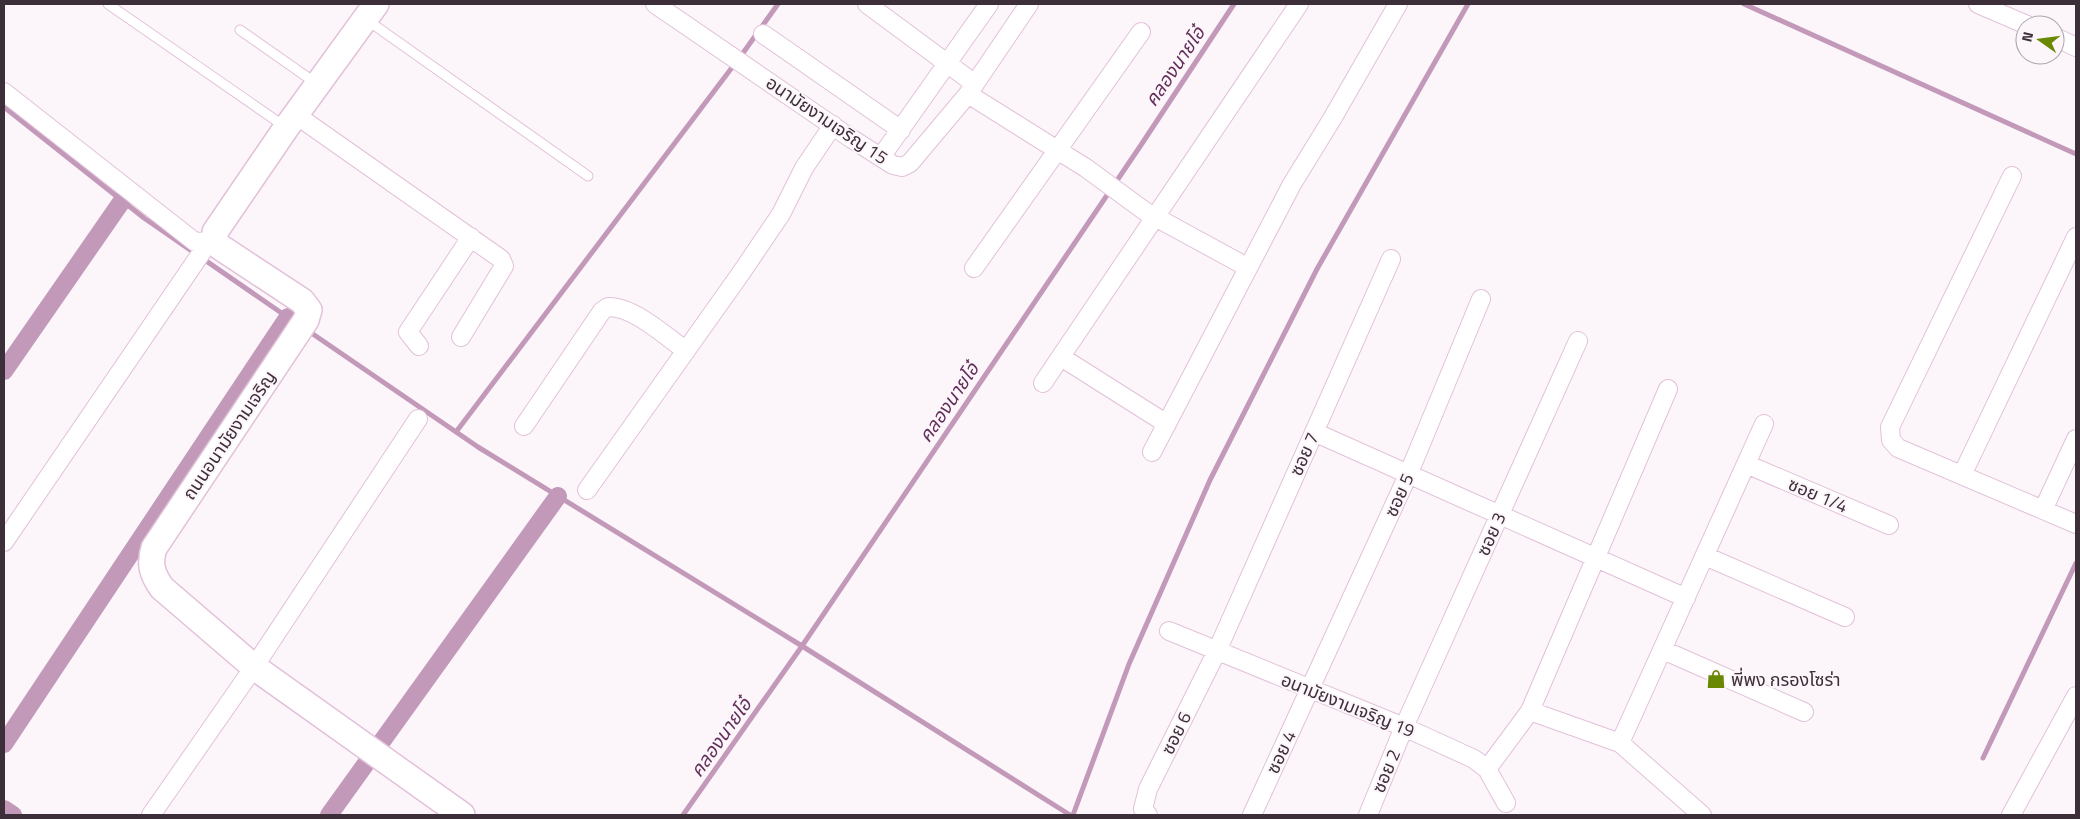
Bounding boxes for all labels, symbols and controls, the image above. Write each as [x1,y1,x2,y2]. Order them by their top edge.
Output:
north arrow [2015,15,2065,65]
water label: คลองนายโอ๋ [1137,19,1212,112]
text: N [2016,29,2038,44]
street label: อนามัยงามเจริญ 15 [761,69,893,171]
water label: คลองนายโอ๋ [911,355,986,448]
street label: ถนนอนามัยงามเจริญ [176,365,282,505]
street label: ซอย 7 [1282,428,1326,480]
street label: ซอย 5 [1377,469,1421,521]
street label: ซอย 1/4 [1784,470,1852,520]
street label: ซอย 3 [1469,508,1513,560]
street label: อนามัยงามเจริญ 19 [1277,666,1419,744]
place label: พี่พง กรองโซร่า [1731,666,1841,693]
shop icon: พี่พง กรองโซร่า [1705,668,1727,690]
water label: คลองนายโอ๋ [682,690,759,783]
street label: ซอย 6 [1154,707,1198,759]
street label: ซอย 4 [1259,726,1303,778]
street label: ซอย 2 [1365,745,1407,797]

